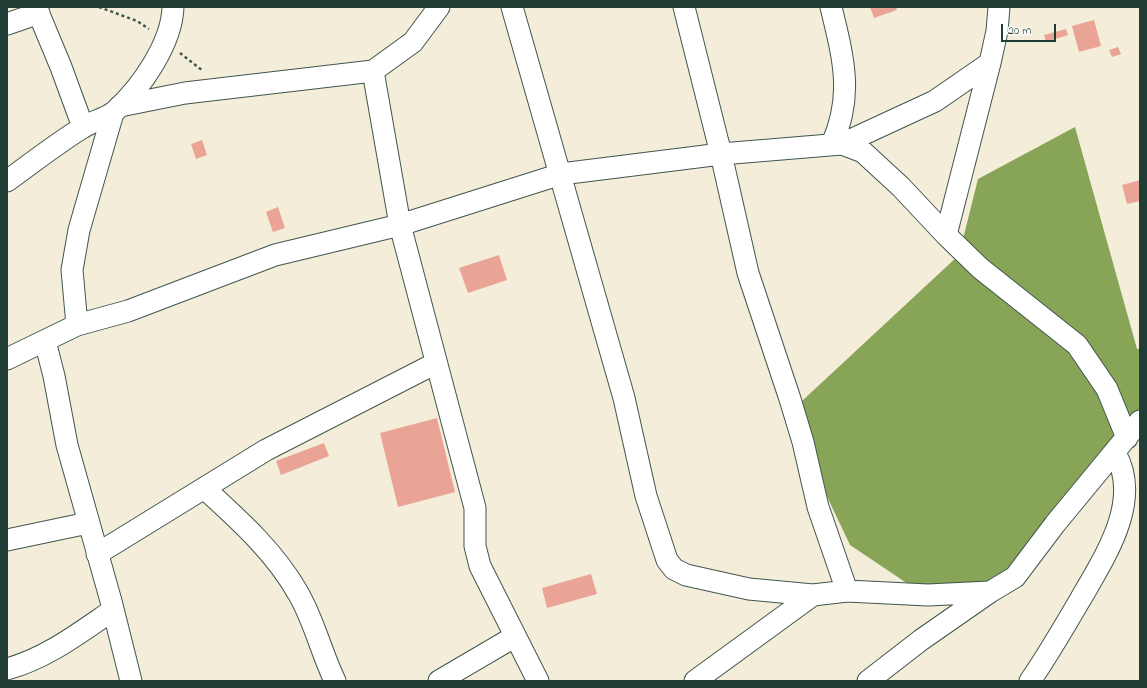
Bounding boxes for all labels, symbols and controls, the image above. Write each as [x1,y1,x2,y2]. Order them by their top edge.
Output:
scale bar [1003,16,1058,42]
text: 20 m [1008,22,1031,40]

